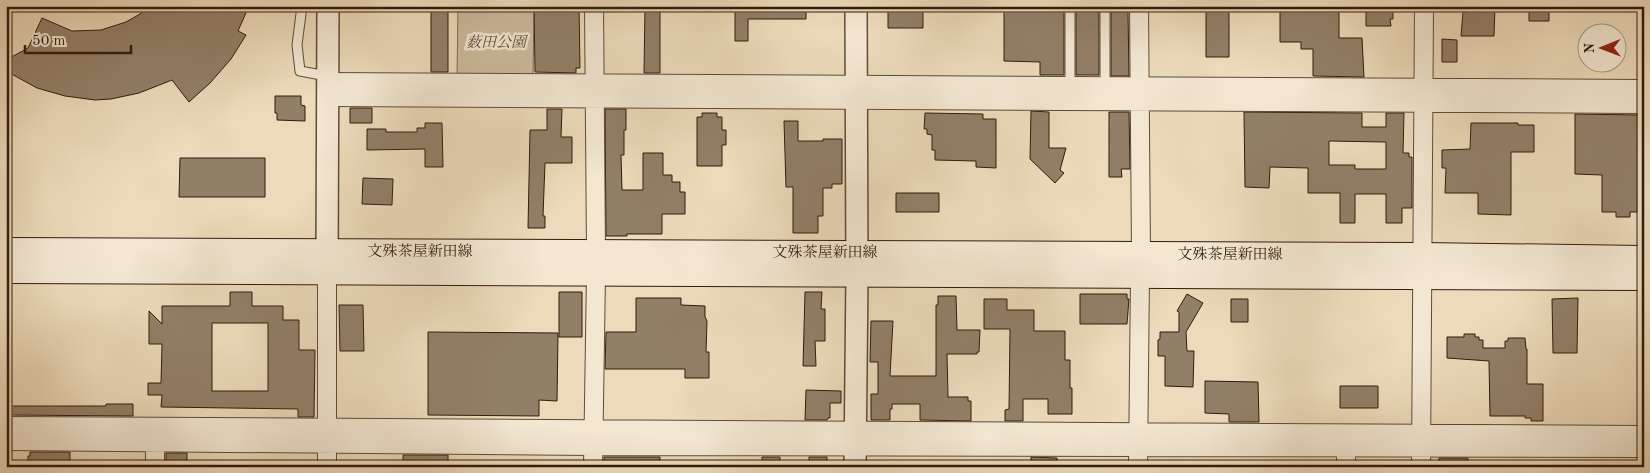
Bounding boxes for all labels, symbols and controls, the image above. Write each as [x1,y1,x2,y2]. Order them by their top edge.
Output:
scale bar [25,22,131,54]
north arrow [1578,22,1628,72]
text: 50 m [32,34,66,49]
park label: 薮田公園 [466,34,529,51]
text: N [1583,42,1597,54]
street label: 文殊茶屋新田線 [367,243,473,260]
street label: 文殊茶屋新田線 [772,244,878,261]
street label: 文殊茶屋新田線 [1177,246,1283,263]

